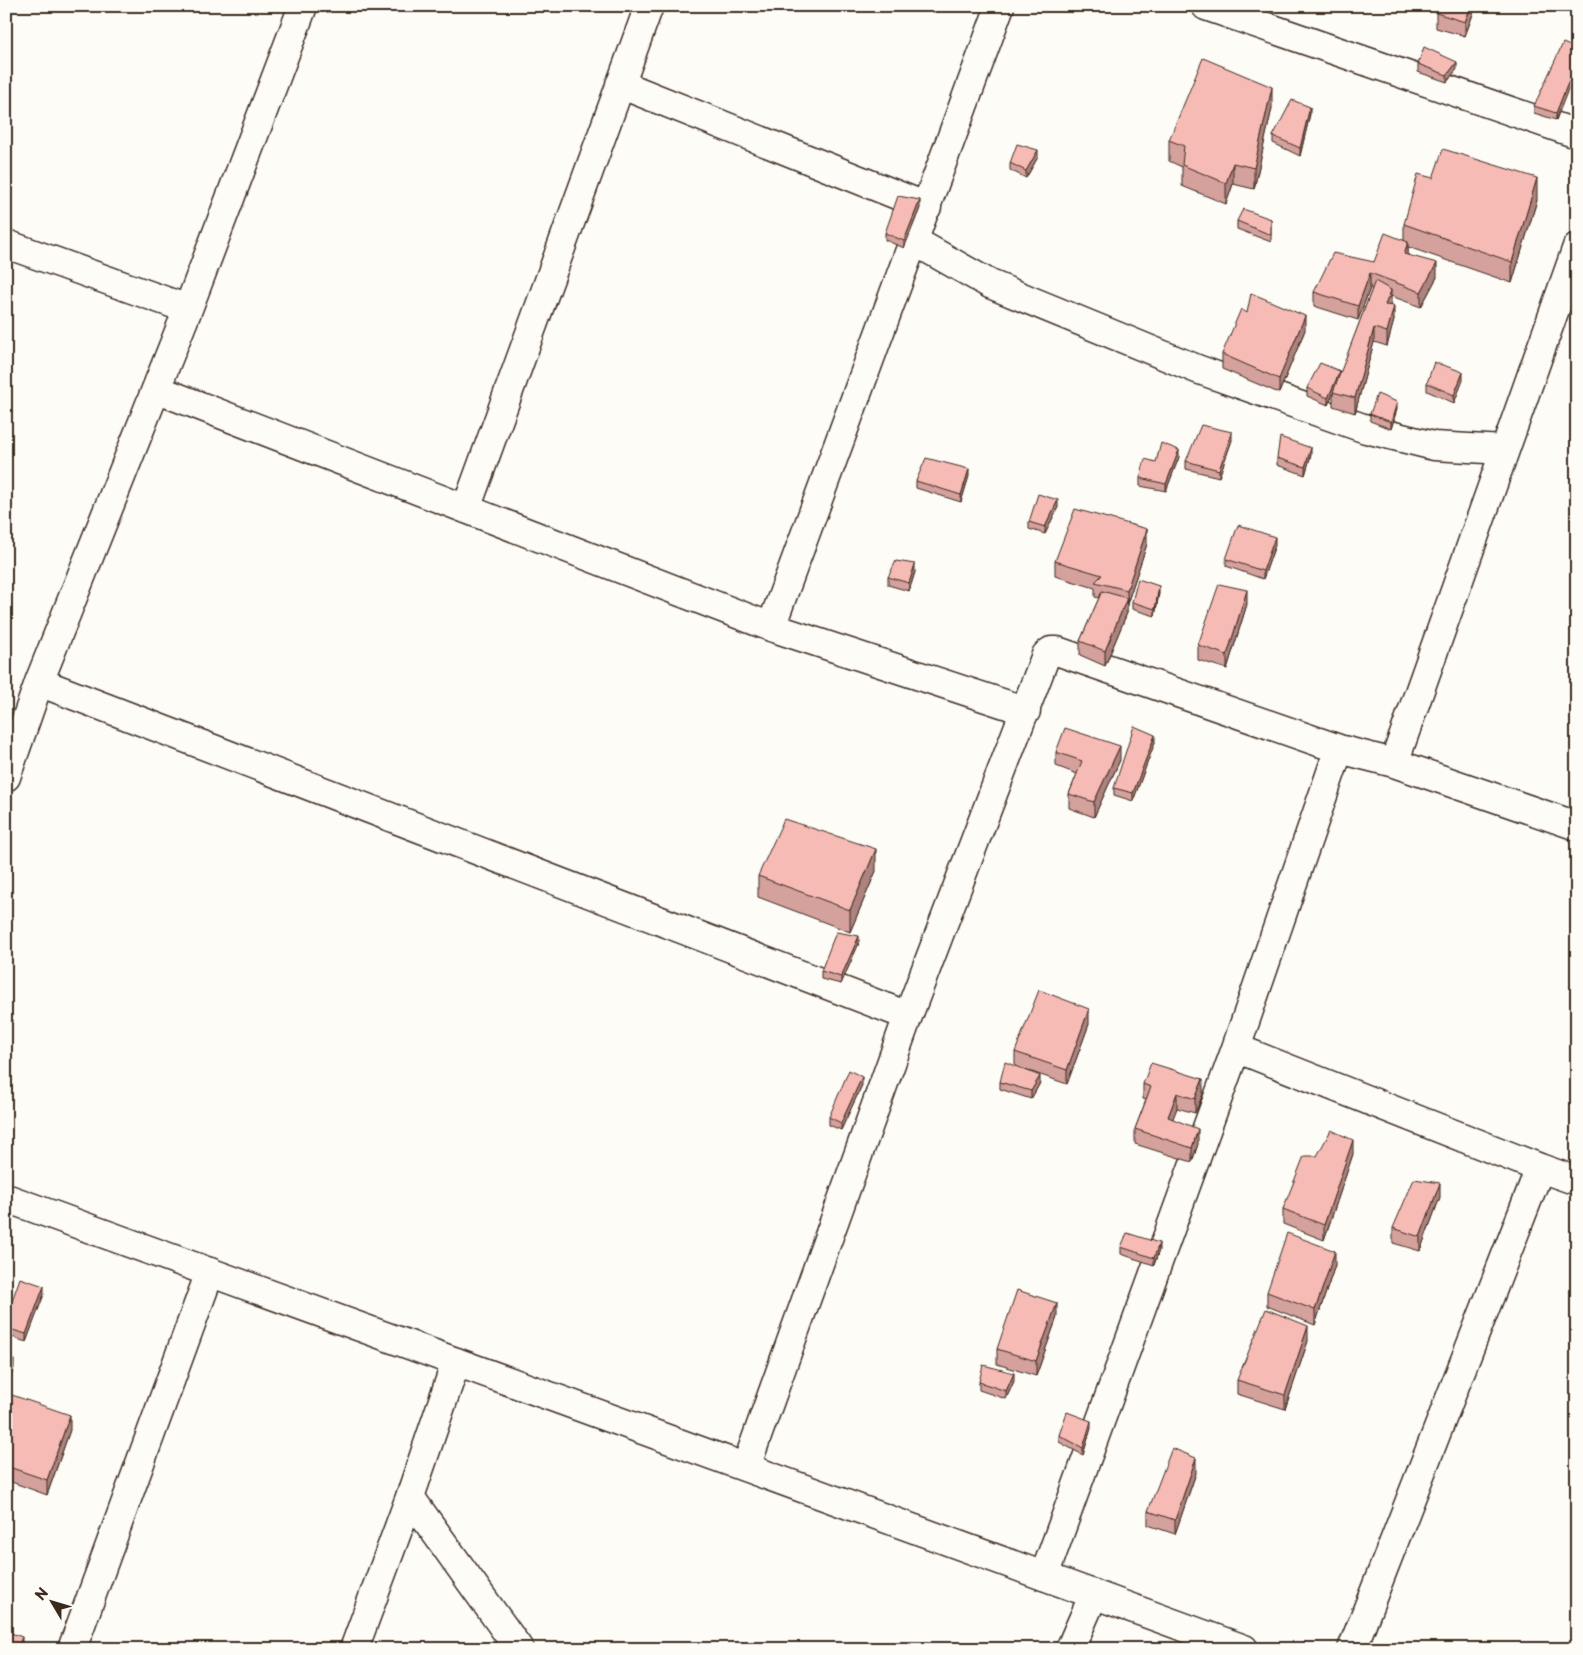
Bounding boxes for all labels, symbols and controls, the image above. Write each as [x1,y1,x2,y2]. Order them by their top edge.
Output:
north arrow [28,1578,78,1628]
text: N [30,1583,53,1605]

